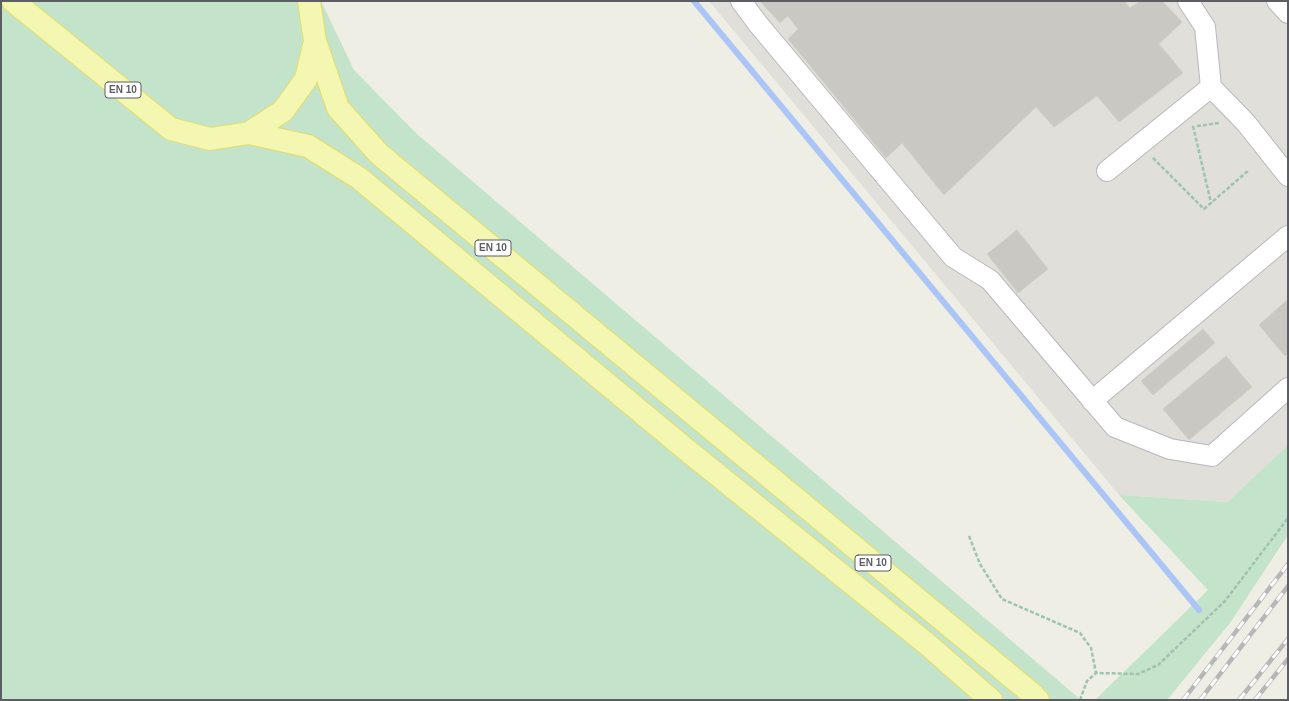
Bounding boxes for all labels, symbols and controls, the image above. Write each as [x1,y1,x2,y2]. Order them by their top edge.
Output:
road number: EN 10 [105,82,141,98]
road number: EN 10 [475,240,511,256]
road number: EN 10 [855,555,891,571]

